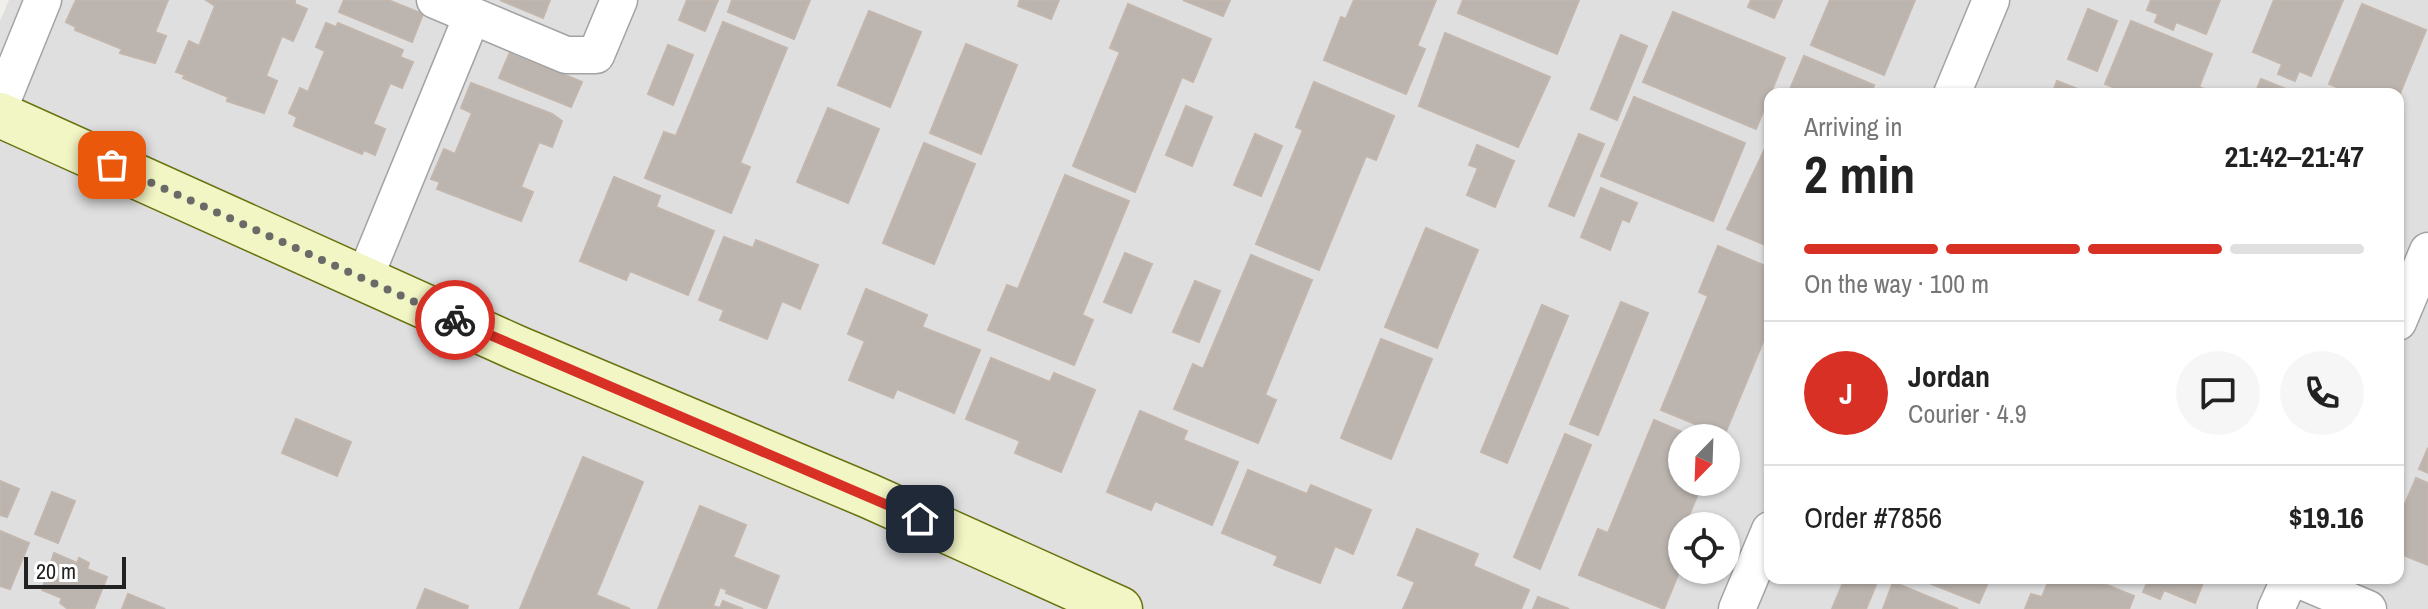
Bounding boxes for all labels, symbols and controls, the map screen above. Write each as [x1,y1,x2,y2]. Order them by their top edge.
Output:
text: Arriving in [1804,109,1902,144]
pin [78,131,146,199]
text: 21:42–21:47 [2225,136,2364,176]
text: 2 min [1804,139,1915,209]
icon: bag [90,143,134,187]
text: On the way · 100 m [1804,266,1989,301]
courier [415,280,495,360]
icon: bike [433,298,477,342]
button: chat [2176,351,2260,435]
button: phone [2280,351,2364,435]
text: Jordan [1908,356,1990,396]
text: J [1839,373,1853,413]
text: Courier · 4.9 [1908,396,2027,431]
north arrow [1668,424,1740,496]
map controls [1668,424,1740,584]
pin [886,485,954,553]
icon: home [898,497,942,541]
text: Order #7856 [1804,497,1942,537]
text: $19.16 [2289,497,2364,537]
button: locate [1668,512,1740,584]
scale bar [24,553,126,589]
text: 20 m [36,556,76,586]

